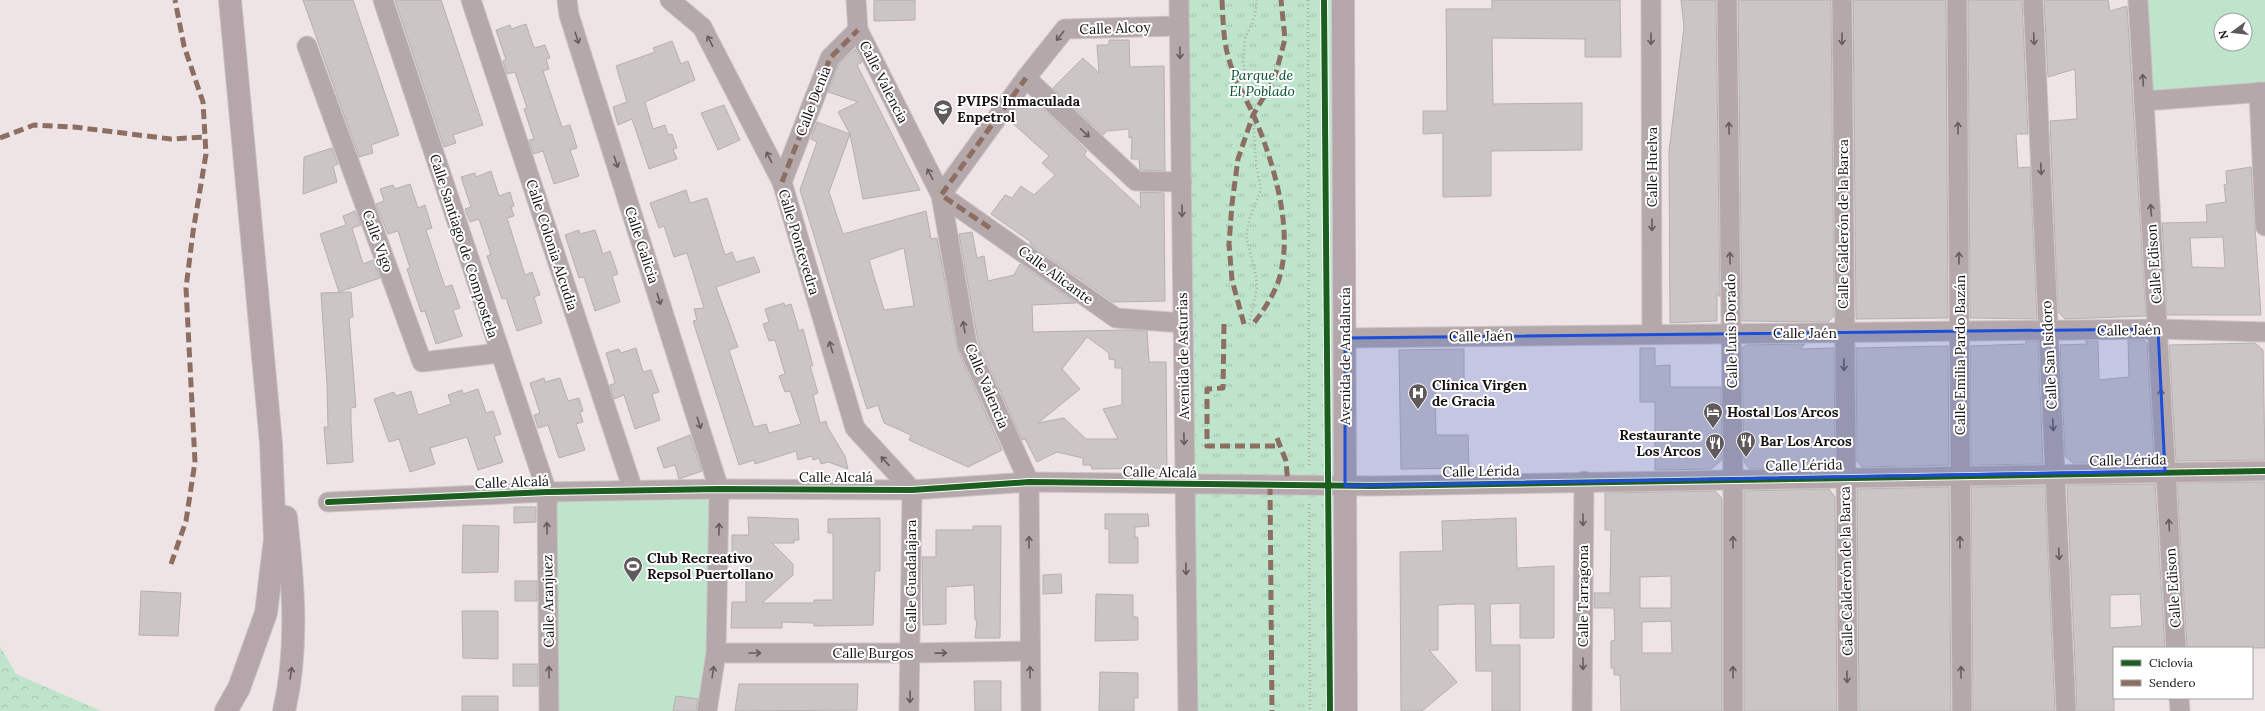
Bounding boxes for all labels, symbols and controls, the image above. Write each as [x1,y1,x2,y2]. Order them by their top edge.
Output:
north arrow [2213,12,2253,52]
street label: Calle Alcoy [1079,18,1152,38]
text: N [2215,28,2231,41]
one-way arrow [573,31,581,43]
one-way arrow [1055,31,1064,41]
one-way arrow [1647,32,1655,45]
one-way arrow [1838,32,1846,45]
one-way arrow [2031,32,2038,45]
one-way arrow [705,35,713,47]
street label: Calle Valencia [855,38,913,126]
one-way arrow [1176,46,1184,59]
street label: Calle Denia [791,63,835,139]
park label: Parque de El Poblado [1229,66,1295,100]
one-way arrow [2139,74,2146,87]
place label: PVIPS Inmaculada Enpetrol [957,92,1081,126]
school or university icon: PVIPS Inmaculada Enpetrol [932,98,954,126]
one-way arrow [1725,122,1733,135]
one-way arrow [1954,122,1962,135]
street label: Calle Huelva [1643,127,1661,207]
one-way arrow [1080,129,1090,138]
street label: Calle Calderón de la Barca [1834,139,1852,309]
one-way arrow [765,151,772,163]
street label: Calle Santiago de Compostela [426,152,502,340]
one-way arrow [613,155,620,168]
one-way arrow [2037,162,2044,175]
one-way arrow [926,168,933,180]
street label: Calle Colonia Alcudia [522,177,582,313]
street label: Calle Pontevedra [774,187,824,297]
street label: Calle Galicia [621,204,663,286]
one-way arrow [1178,204,1186,217]
one-way arrow [2147,204,2154,217]
street label: Calle Vigo [358,208,398,274]
one-way arrow [1648,218,1656,231]
street label: Calle Edison [2142,223,2166,305]
street label: Calle Alicante [1015,242,1097,309]
one-way arrow [1726,252,1734,265]
one-way arrow [1955,252,1963,265]
street label: Calle Luis Dorado [1721,273,1741,389]
street label: Calle Emilia Pardo Bazán [1951,274,1969,435]
street label: Avenida de Andalucía [1336,287,1354,426]
street label: Avenida de Asturias [1173,292,1193,421]
one-way arrow [656,293,664,305]
street label: Calle San Isidoro [2037,300,2061,410]
street label: Calle Jaén [2097,320,2162,340]
one-way arrow [960,321,968,334]
street label: Calle Jaén [1773,324,1838,342]
street label: Calle Jaén [1449,326,1514,346]
one-way arrow [827,340,834,353]
street label: Calle Valencia [961,341,1013,431]
one-way arrow [1840,358,1848,371]
place label: Clínica Virgen de Gracia [1432,376,1527,410]
hospital icon: Clínica Virgen de Gracia [1407,382,1429,410]
one-way arrow [2158,389,2165,402]
hotel icon: Hostal Los Arcos [1702,401,1724,429]
place label: Hostal Los Arcos [1727,403,1839,421]
one-way arrow [695,416,703,428]
one-way arrow [2049,418,2056,431]
place label: Restaurante Los Arcos [1619,426,1701,460]
restaurant icon: Bar Los Arcos [1735,430,1757,458]
one-way arrow [1180,432,1188,445]
restaurant icon: Restaurante Los Arcos [1704,432,1726,460]
place label: Bar Los Arcos [1760,432,1852,450]
street label: Calle Lérida [2089,450,2167,470]
street label: Calle Lérida [1765,455,1843,475]
one-way arrow [880,456,890,466]
street label: Calle Lérida [1442,461,1520,481]
street label: Calle Alcalá [1123,462,1197,482]
street label: Calle Alcalá [799,468,873,486]
street label: Calle Alcalá [475,472,549,492]
street label: Calle Calderón de la Barca [1836,486,1856,656]
one-way arrow [1579,513,1587,526]
one-way arrow [2165,519,2172,532]
street label: Calle Guadalajara [902,520,920,632]
one-way arrow [543,522,551,535]
one-way arrow [715,523,722,536]
one-way arrow [1025,536,1033,549]
one-way arrow [1729,536,1737,549]
one-way arrow [1957,536,1964,549]
street label: Calle Tarragona [1574,545,1592,647]
one-way arrow [2055,547,2062,560]
street label: Calle Edison [2161,547,2185,629]
place label: Club Recreativo Repsol Puertollano [647,549,774,583]
street label: Calle Aranjuez [538,554,558,648]
sports icon: Club Recreativo Repsol Puertollano [622,555,644,583]
one-way arrow [1182,562,1190,575]
street label: Calle Burgos [832,644,914,662]
legend [2113,647,2253,699]
one-way arrow [748,649,761,657]
one-way arrow [934,649,947,657]
text: Ciclovía [2149,655,2193,670]
one-way arrow [1579,657,1587,670]
one-way arrow [545,666,553,679]
one-way arrow [709,666,717,679]
one-way arrow [1026,666,1034,679]
one-way arrow [1729,666,1737,679]
one-way arrow [1958,666,1965,679]
one-way arrow [287,667,295,680]
one-way arrow [1843,670,1851,683]
text: Sendero [2149,675,2195,690]
one-way arrow [906,690,914,703]

